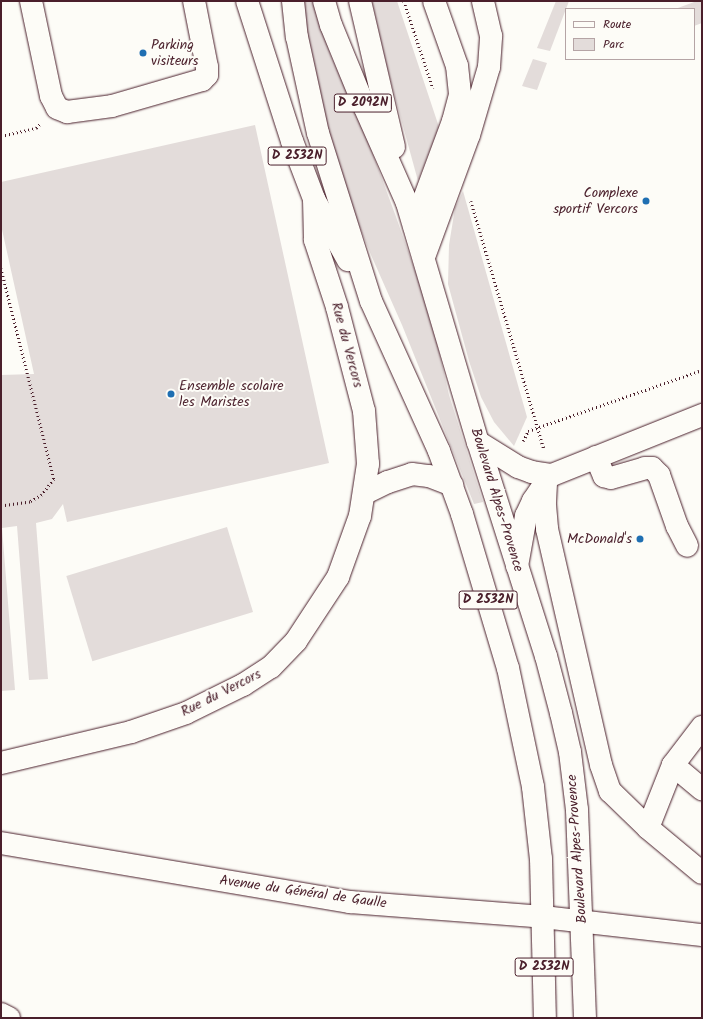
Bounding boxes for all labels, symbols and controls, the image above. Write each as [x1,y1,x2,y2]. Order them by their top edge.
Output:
legend [565,8,695,60]
text: Route [603,15,631,34]
text: Parc [603,35,624,54]
place label: Parking visiteurs [151,37,199,70]
marker: Parking visiteurs [138,48,148,58]
road number: D 2092N [333,92,393,114]
road number: D 2532N [267,145,327,167]
place label: Complexe sportif Vercors [553,185,638,218]
marker: Complexe sportif Vercors [641,196,651,206]
street label: Rue du Vercors [328,300,366,390]
place label: Ensemble scolaire les Maristes [179,378,284,410]
marker: Ensemble scolaire les Maristes [166,389,176,399]
street label: Boulevard Alpes-Provence [467,426,527,574]
place label: McDonald's [567,531,632,547]
marker: McDonald's [635,534,645,544]
road number: D 2532N [458,589,518,611]
street label: Rue du Vercors [178,666,264,720]
street label: Boulevard Alpes-Provence [563,774,591,924]
street label: Avenue du Général de Gaulle [218,872,388,912]
road number: D 2532N [514,956,574,978]

